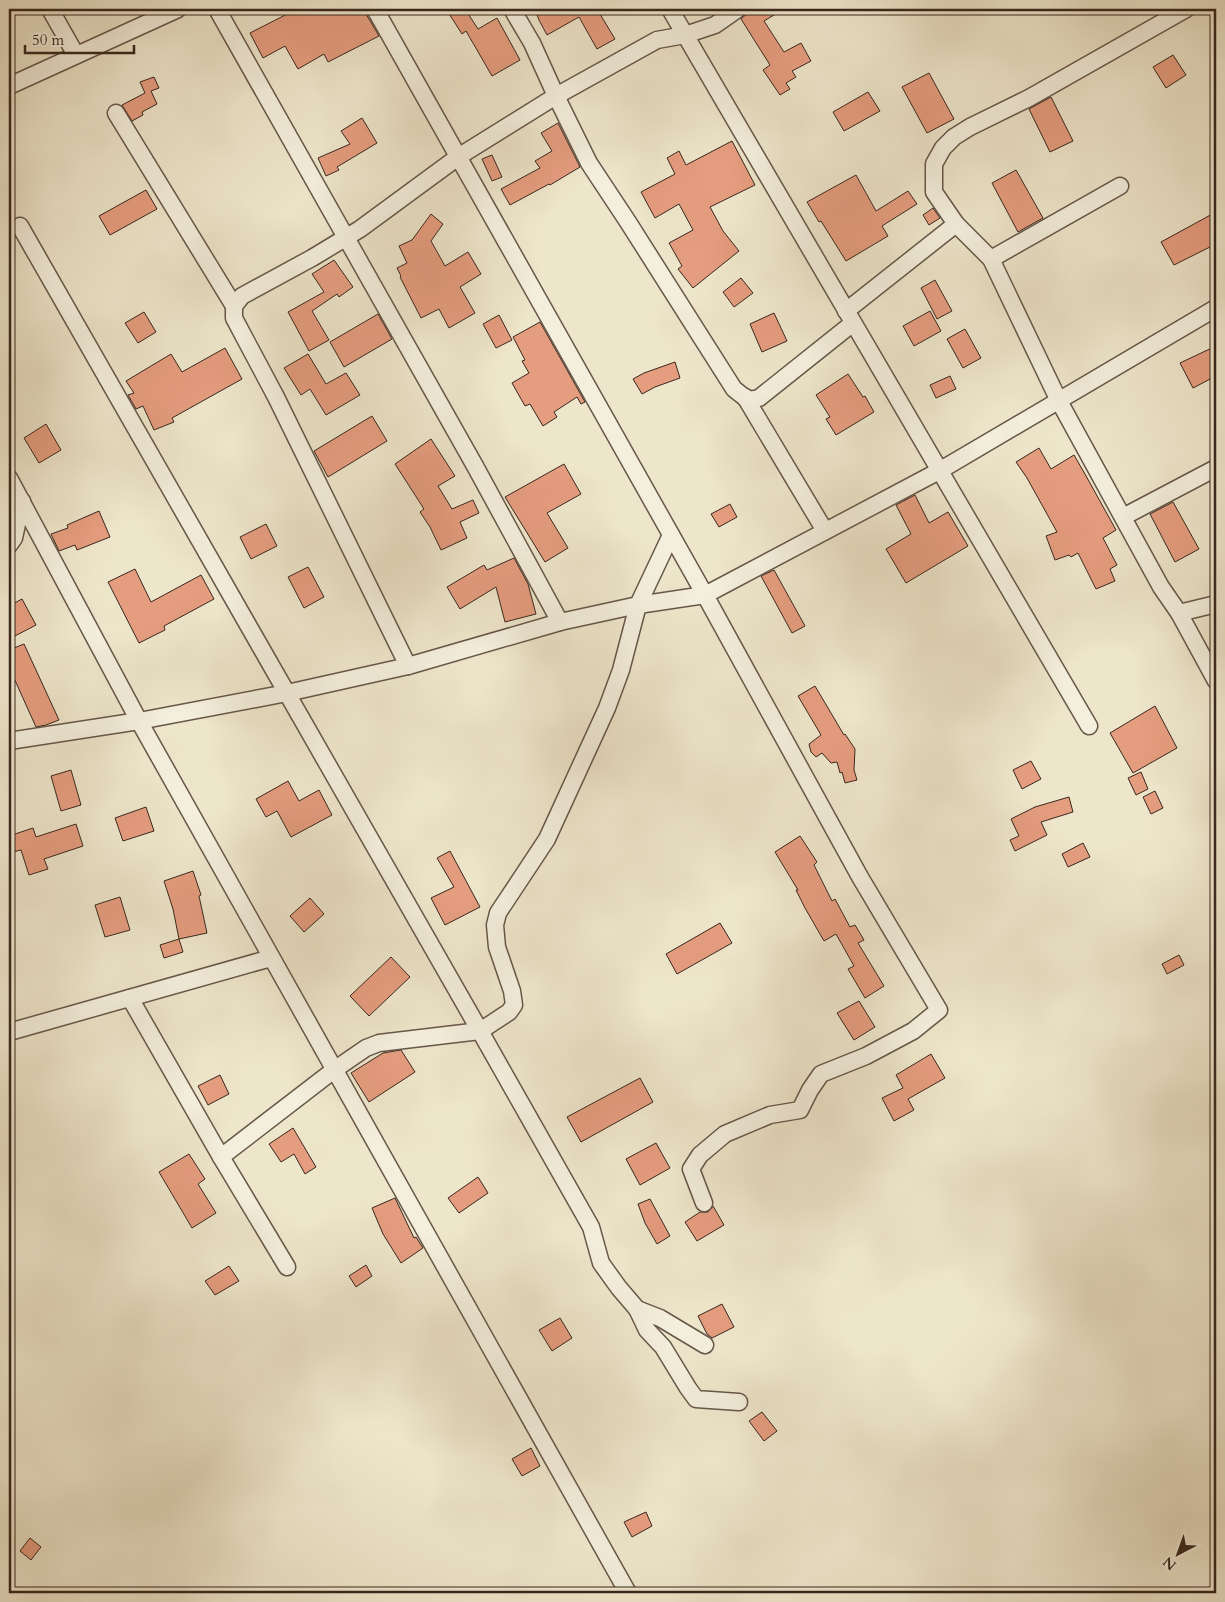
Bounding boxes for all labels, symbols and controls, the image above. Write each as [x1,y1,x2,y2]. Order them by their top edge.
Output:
scale bar [25,22,134,54]
text: 50 m [32,30,64,50]
north arrow [1152,1530,1202,1580]
text: N [1159,1552,1181,1575]

